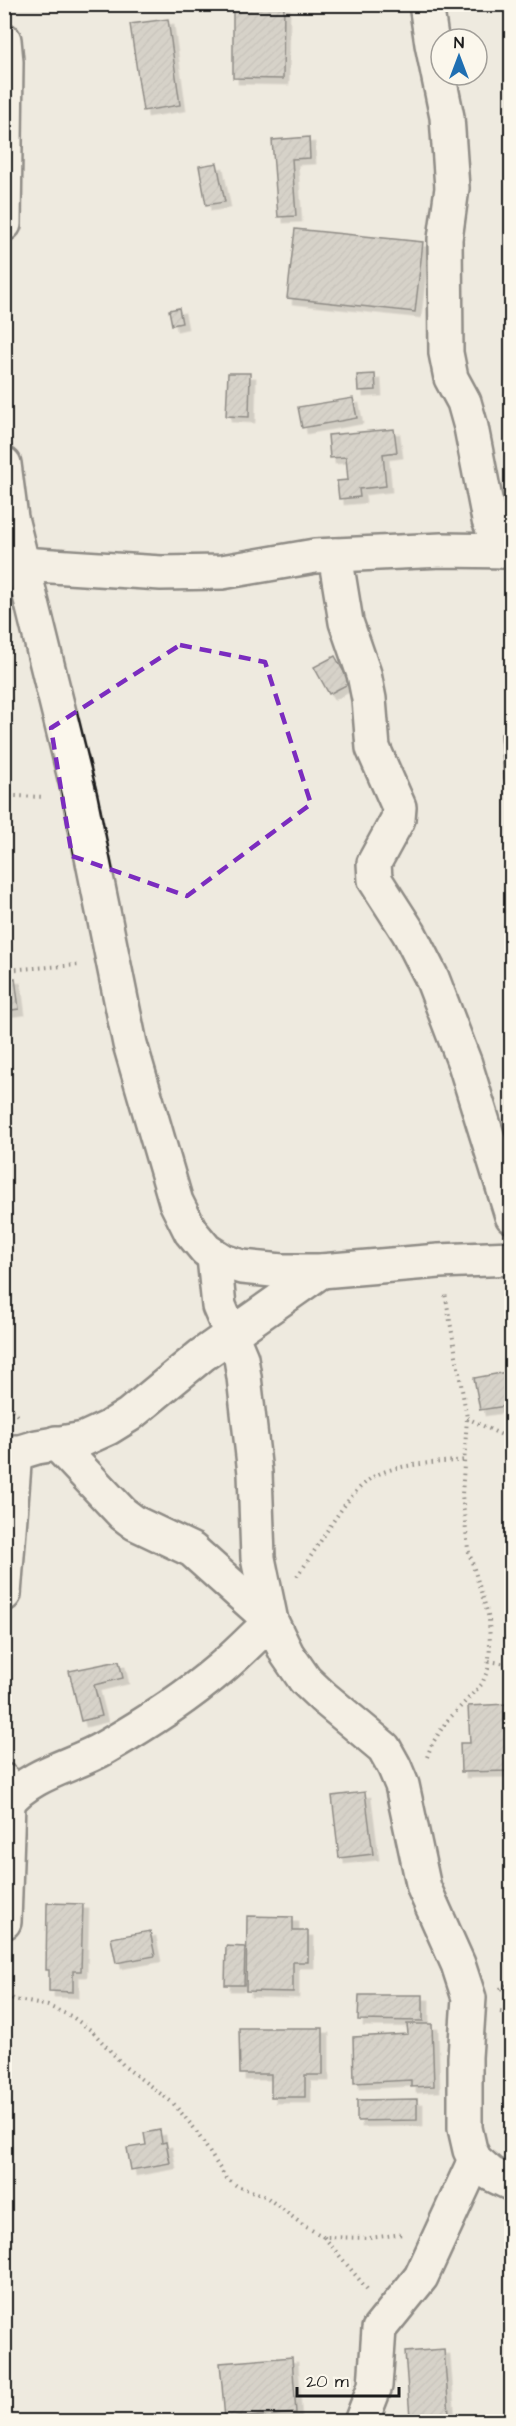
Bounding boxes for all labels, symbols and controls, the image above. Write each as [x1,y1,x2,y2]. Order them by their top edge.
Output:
north arrow [429,27,489,87]
text: N [454,32,464,54]
scale bar [297,2360,399,2398]
text: 20 m [306,2369,349,2394]

